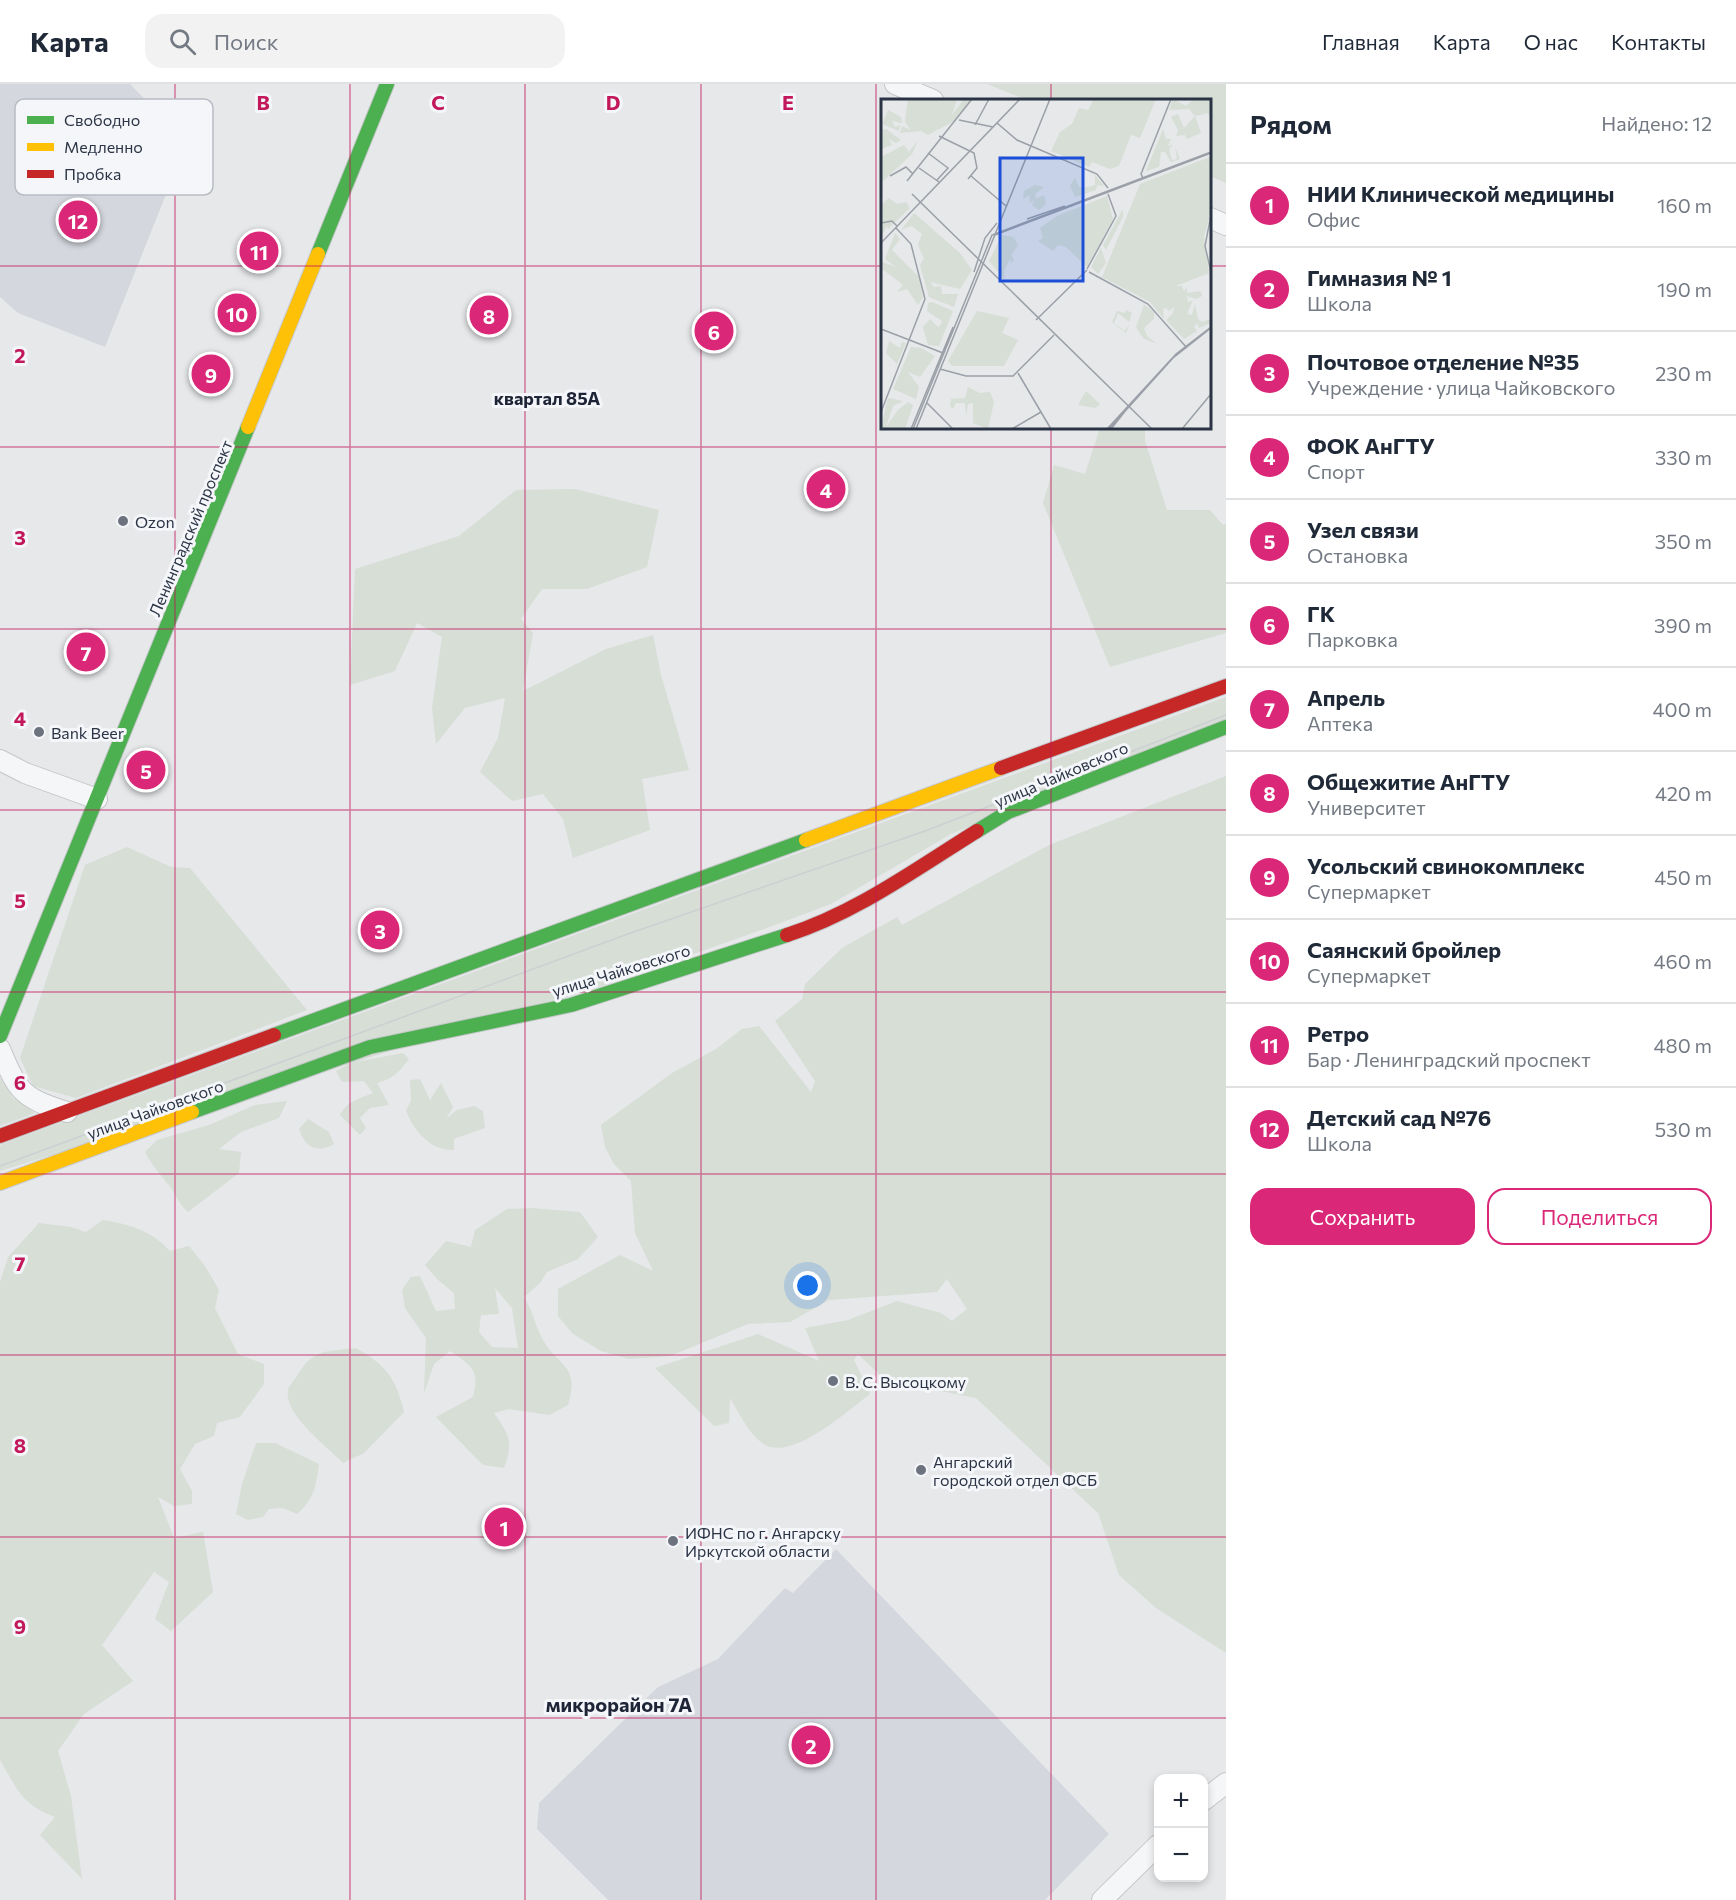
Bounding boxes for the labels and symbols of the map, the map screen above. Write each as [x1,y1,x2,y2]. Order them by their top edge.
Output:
text: B [256,90,270,114]
text: C [431,90,445,114]
text: D [606,90,620,114]
text: E [782,90,794,114]
legend [15,99,213,195]
inset map [881,99,1211,429]
text: Свободно [64,110,140,129]
text: Медленно [64,137,143,156]
text: Пробка [64,164,121,183]
pin: 12 [58,198,98,242]
pin: 11 [240,228,278,274]
pin: 10 [218,290,256,336]
pin: 8 [470,292,508,338]
pin: 6 [694,308,734,354]
text: 2 [14,343,26,367]
pin: 9 [192,352,230,396]
district label: квартал 85А [494,387,600,409]
street label: Ленинградский проспект [144,437,236,619]
pin: 4 [806,466,846,512]
place label: Ozon [135,512,175,531]
marker: Ozon [116,514,130,528]
text: 3 [14,525,26,549]
pin: 7 [66,630,106,674]
text: 4 [14,706,26,730]
place label: Bank Beer [51,723,125,742]
marker: Bank Beer [32,725,46,739]
street label: улица Чайковского [991,737,1131,811]
pin: 5 [126,748,166,792]
text: 5 [14,888,26,912]
pin: 3 [360,908,400,952]
street label: улица Чайковского [550,940,692,1000]
text: 6 [14,1070,26,1094]
street label: улица Чайковского [84,1076,226,1142]
text: 7 [15,1251,26,1275]
your location [793,1271,822,1300]
place label: В. С. Высоцкому [845,1372,966,1391]
marker: В. С. Высоцкому [826,1374,840,1388]
text: 8 [14,1433,26,1457]
place label: Ангарский городской отдел ФСБ [933,1452,1097,1489]
marker: Ангарский городской отдел ФСБ [914,1463,928,1477]
pin: 1 [484,1504,524,1550]
place label: ИФНС по г. Ангарску Иркутской области [685,1523,841,1560]
marker: ИФНС по г. Ангарску Иркутской области [666,1534,680,1548]
text: 9 [14,1614,26,1638]
district label: микрорайон 7А [546,1692,692,1716]
pin: 2 [792,1722,830,1768]

